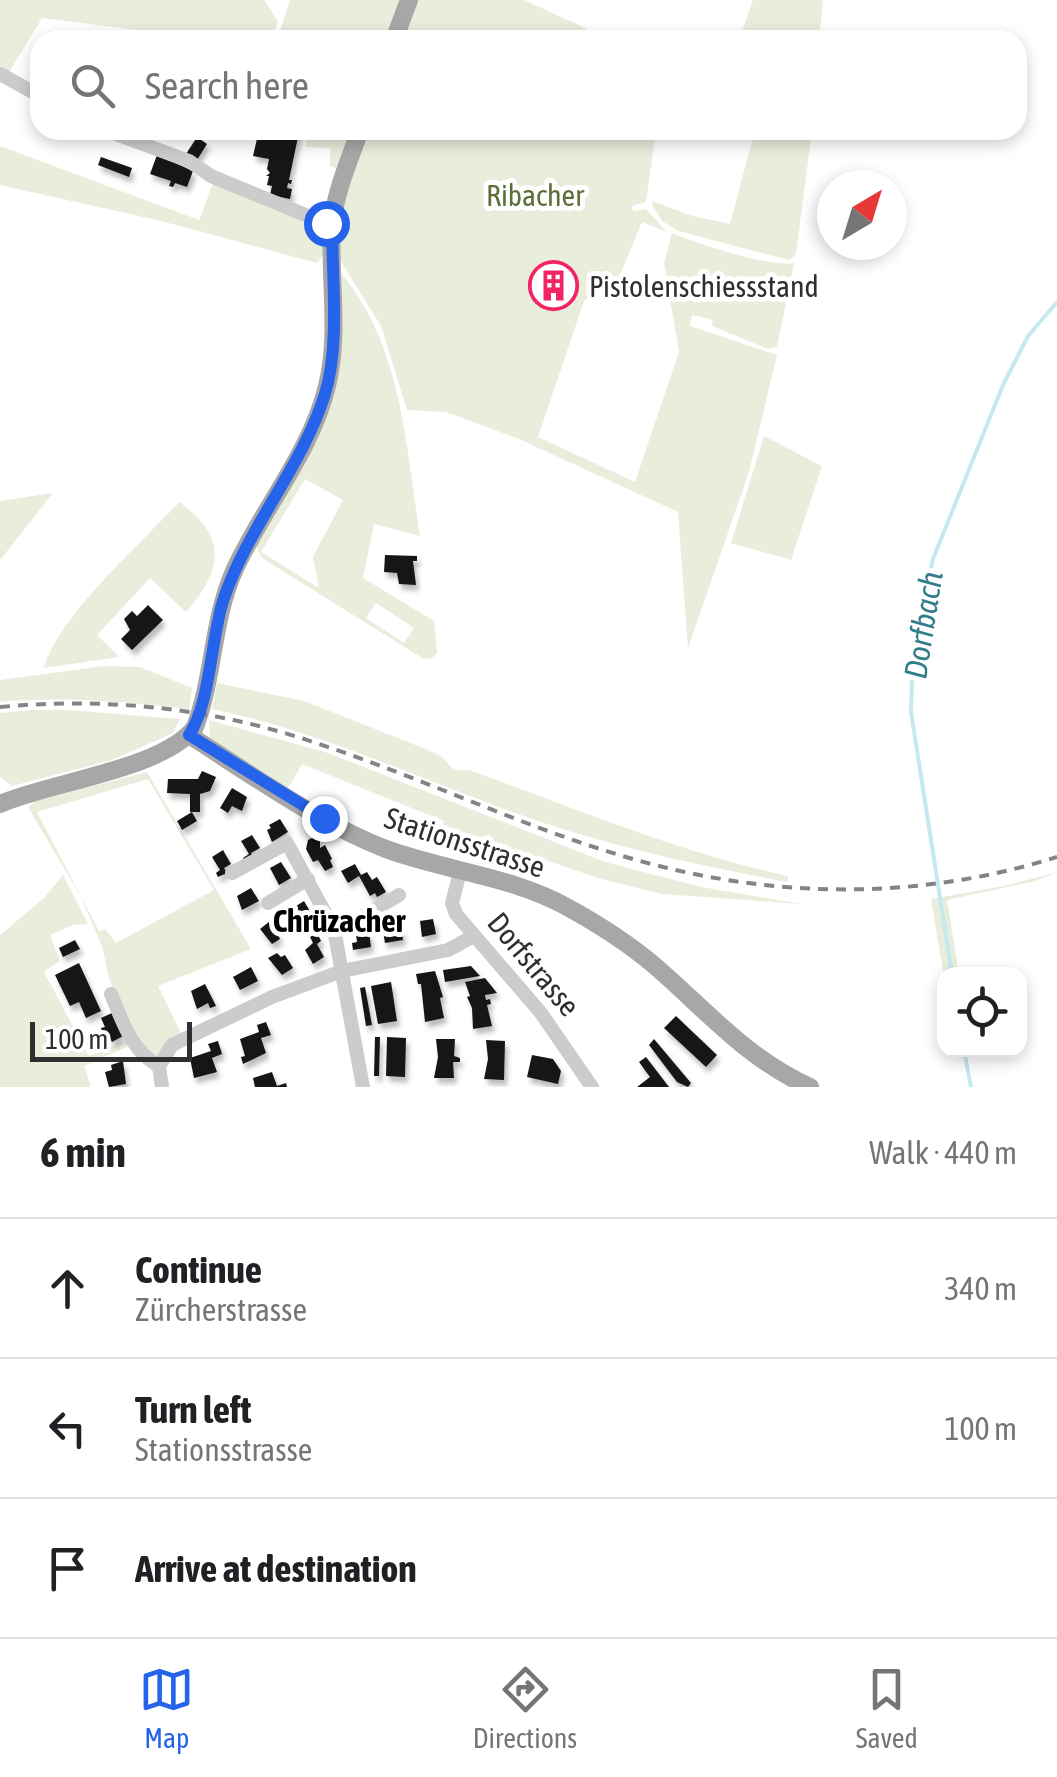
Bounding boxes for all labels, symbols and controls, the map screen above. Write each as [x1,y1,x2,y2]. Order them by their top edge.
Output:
search box [30,30,1027,140]
icon: search [65,58,120,113]
text: Search here [145,64,309,107]
north arrow [817,170,907,260]
park label: Ribacher [486,178,585,212]
route start [304,201,350,247]
building icon: Pistolenschiessstand [528,260,580,312]
place label: Pistolenschiessstand [589,269,819,303]
water label: Dorfbach [896,569,950,681]
route end [302,796,348,842]
street label: Stationsstrasse [381,800,549,884]
district label: Chrüzacher [273,902,406,939]
street label: Dorfstrasse [481,906,587,1022]
map controls [937,967,1027,1057]
button: locate [937,967,1027,1057]
scale bar [30,1017,192,1062]
text: 100 m [45,1023,108,1055]
text: 6 min [40,1128,126,1176]
text: Walk · 440 m [869,1134,1017,1171]
text: Continue [135,1248,262,1291]
icon: ahead [40,1261,95,1316]
text: 340 m [944,1270,1017,1307]
text: Zürcherstrasse [135,1291,307,1328]
text: Turn left [135,1388,251,1431]
icon: left [40,1401,95,1456]
text: 100 m [944,1410,1017,1447]
text: Stationsstrasse [135,1431,312,1468]
icon: arrive [40,1541,95,1596]
text: Arrive at destination [135,1547,417,1590]
tab: Map [139,1662,194,1754]
tab: Directions [473,1662,577,1754]
tab: Saved [856,1662,918,1754]

